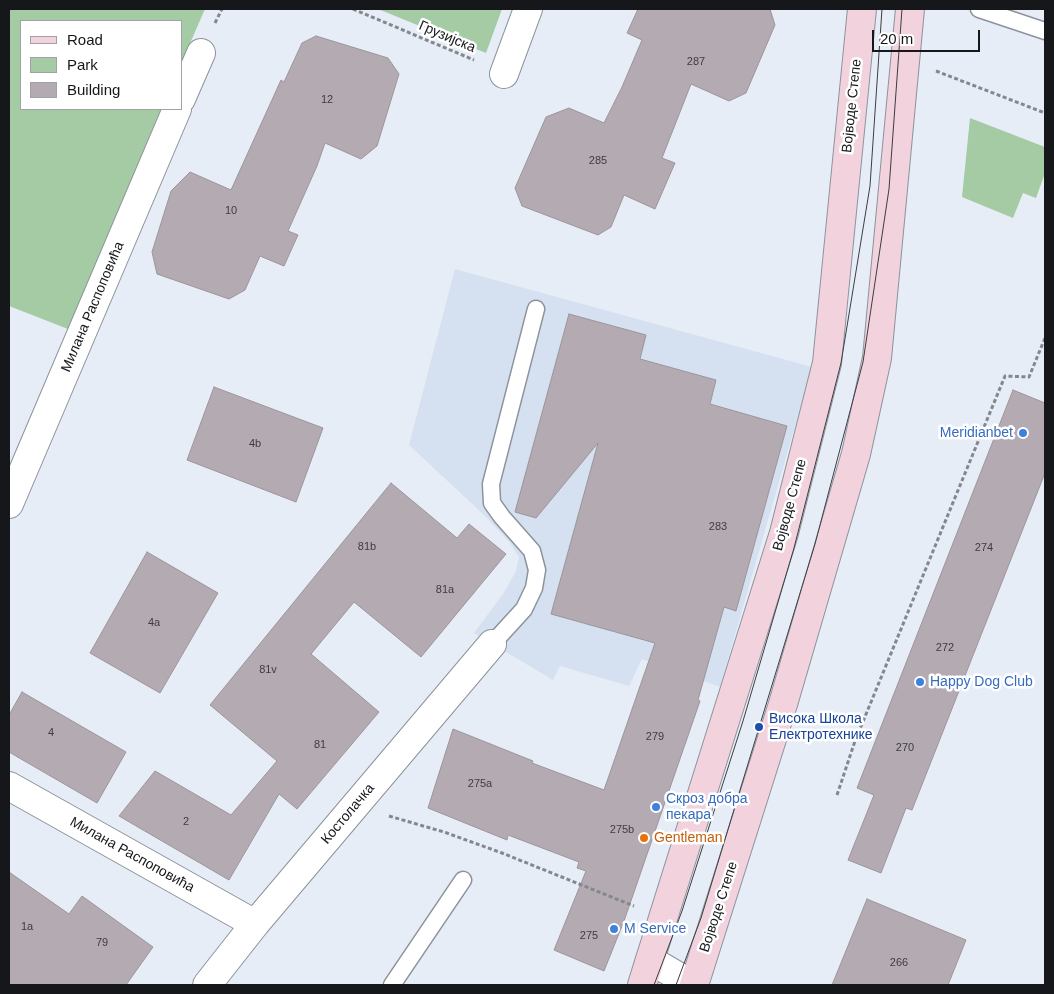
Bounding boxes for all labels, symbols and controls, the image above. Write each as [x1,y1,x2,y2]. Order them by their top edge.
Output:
street label: Грузијска [416,18,478,56]
legend [20,20,182,110]
scale bar [874,20,982,52]
text: 20 m [880,30,913,47]
text: Road [67,31,103,48]
house number: 287 [687,55,705,69]
text: Park [67,56,98,73]
street label: Војводе Степе [839,58,865,154]
text: Building [67,81,120,98]
house number: 12 [321,93,333,107]
house number: 285 [589,154,607,168]
house number: 10 [225,204,237,218]
street label: Милана Распоповића [58,239,128,375]
place label: Meridianbet [940,425,1013,441]
marker: Meridianbet [1017,427,1029,439]
house number: 4b [249,437,261,451]
street label: Војводе Степе [770,457,810,553]
house number: 283 [709,520,727,534]
house number: 81b [358,540,376,554]
house number: 274 [975,541,993,555]
house number: 81a [436,583,454,597]
house number: 4a [148,616,160,630]
house number: 272 [936,641,954,655]
house number: 81v [259,663,277,677]
place label: Happy Dog Club [930,674,1033,690]
marker: Happy Dog Club [914,676,926,688]
place label: Висока Школа Електротехнике [769,711,873,744]
marker: Висока Школа Електротехнике [753,721,765,733]
house number: 4 [48,726,54,740]
house number: 279 [646,730,664,744]
house number: 81 [314,738,326,752]
house number: 270 [896,741,914,755]
house number: 275a [468,777,492,791]
street label: Костолачка [318,780,378,848]
place label: Скроз добра пекара [666,791,748,824]
marker: Скроз добра пекара [650,801,662,813]
street label: Милана Распоповића [67,814,197,896]
house number: 2 [183,815,189,829]
house number: 275b [610,823,634,837]
place label: Gentleman [654,830,722,846]
marker: Gentleman [638,832,650,844]
street label: Војводе Степе [696,860,742,954]
house number: 1a [21,920,33,934]
place label: M Service [624,921,686,937]
marker: M Service [608,923,620,935]
house number: 275 [580,929,598,943]
house number: 79 [96,936,108,950]
house number: 266 [890,956,908,970]

